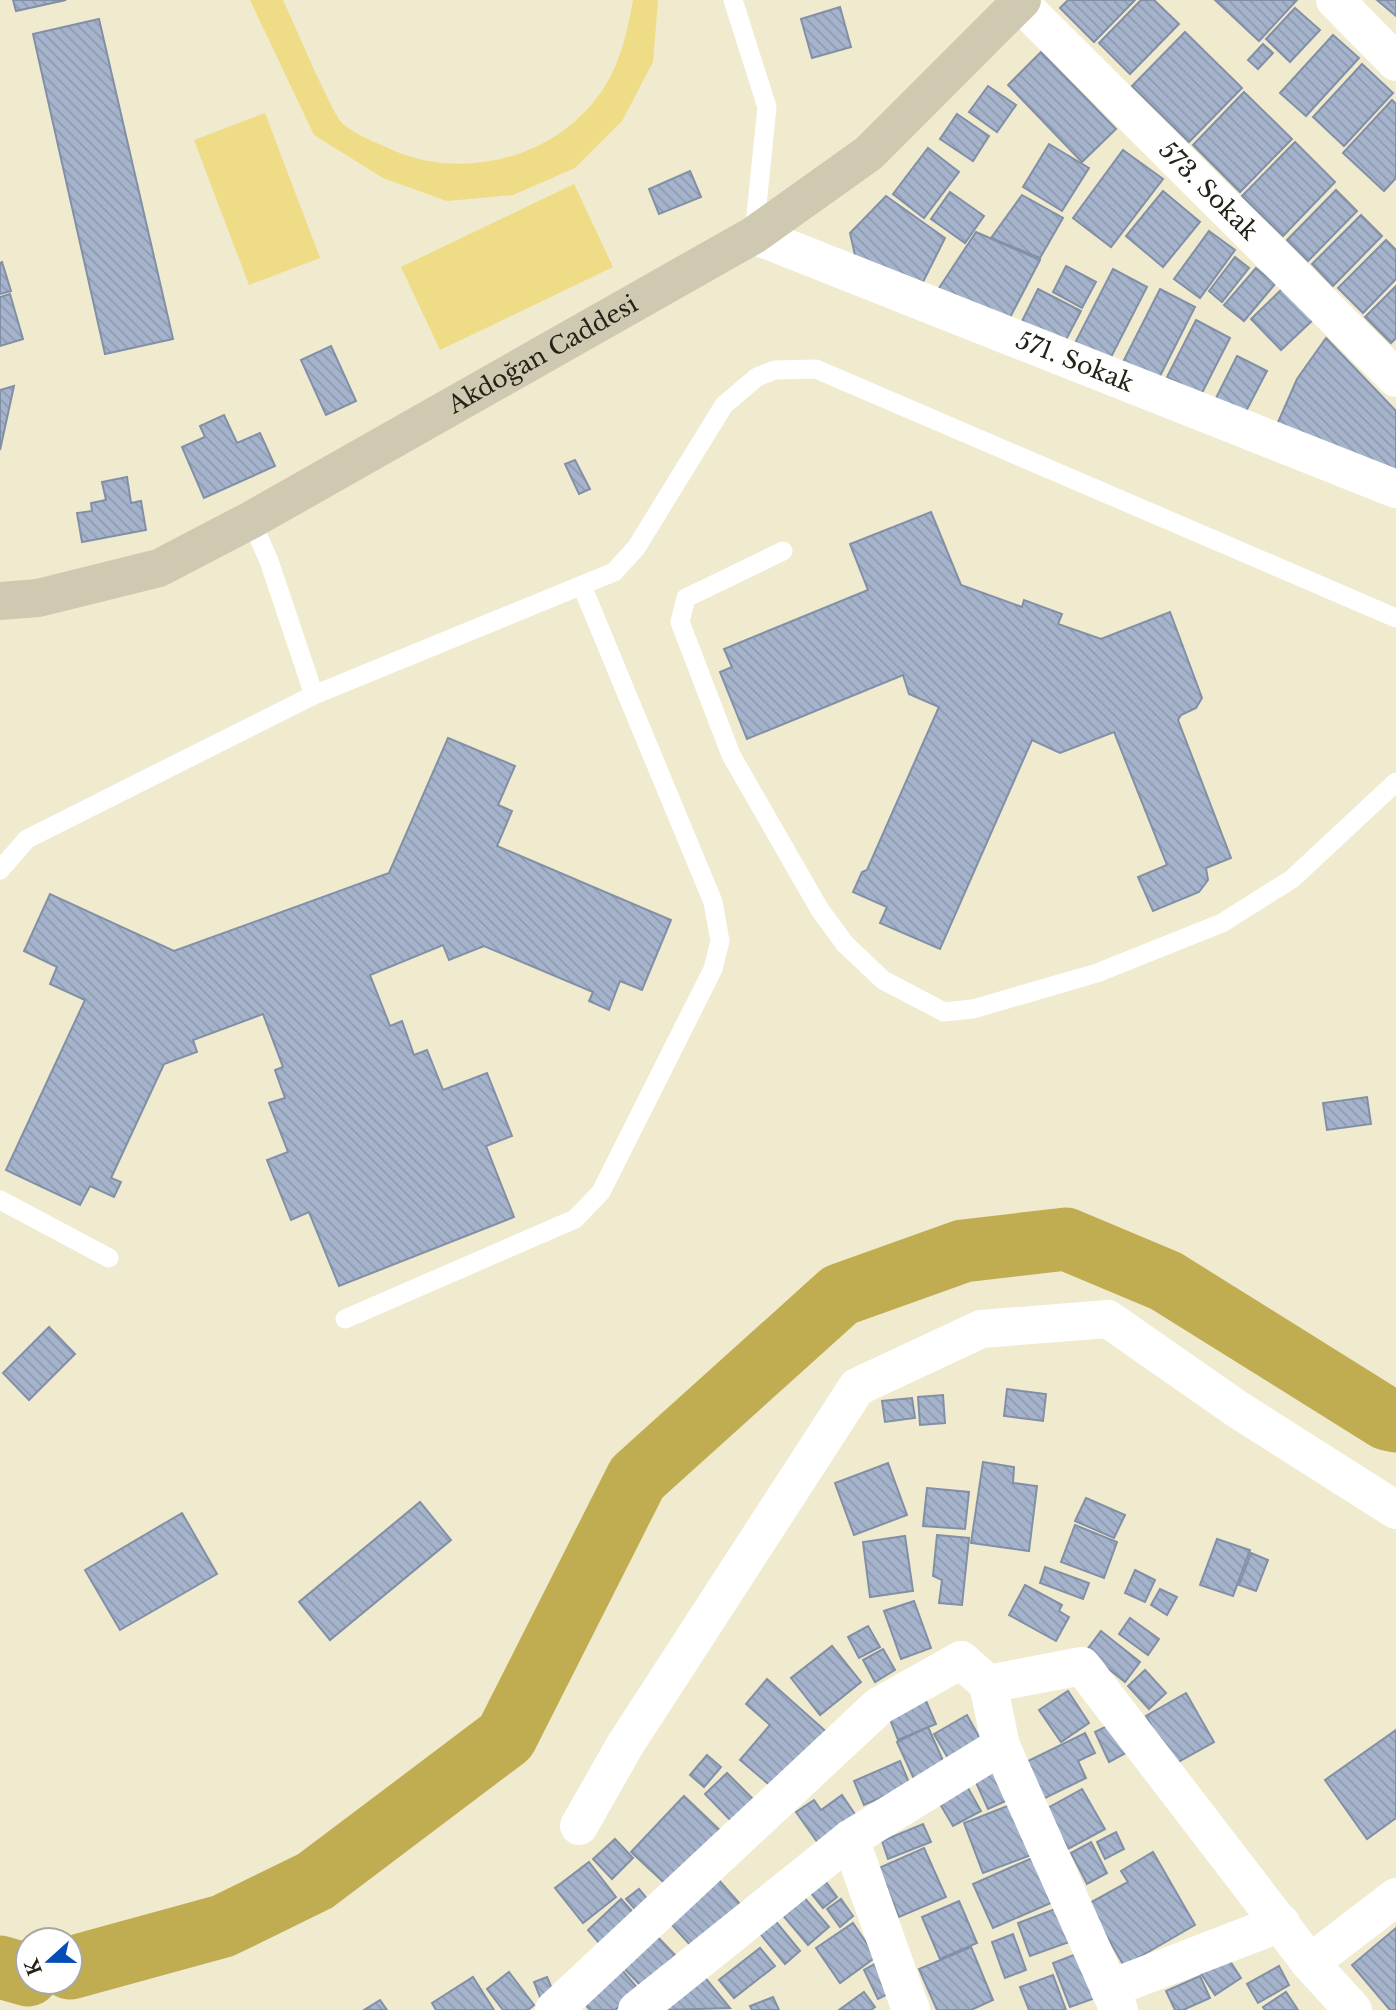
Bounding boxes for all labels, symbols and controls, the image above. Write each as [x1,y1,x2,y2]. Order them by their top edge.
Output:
street label: 573. Sokak [1153,135,1264,246]
street label: Akdoğan Caddesi [442,289,643,420]
street label: 571. Sokak [1012,325,1138,398]
north arrow [14,1926,84,1996]
text: K [20,1954,47,1978]

